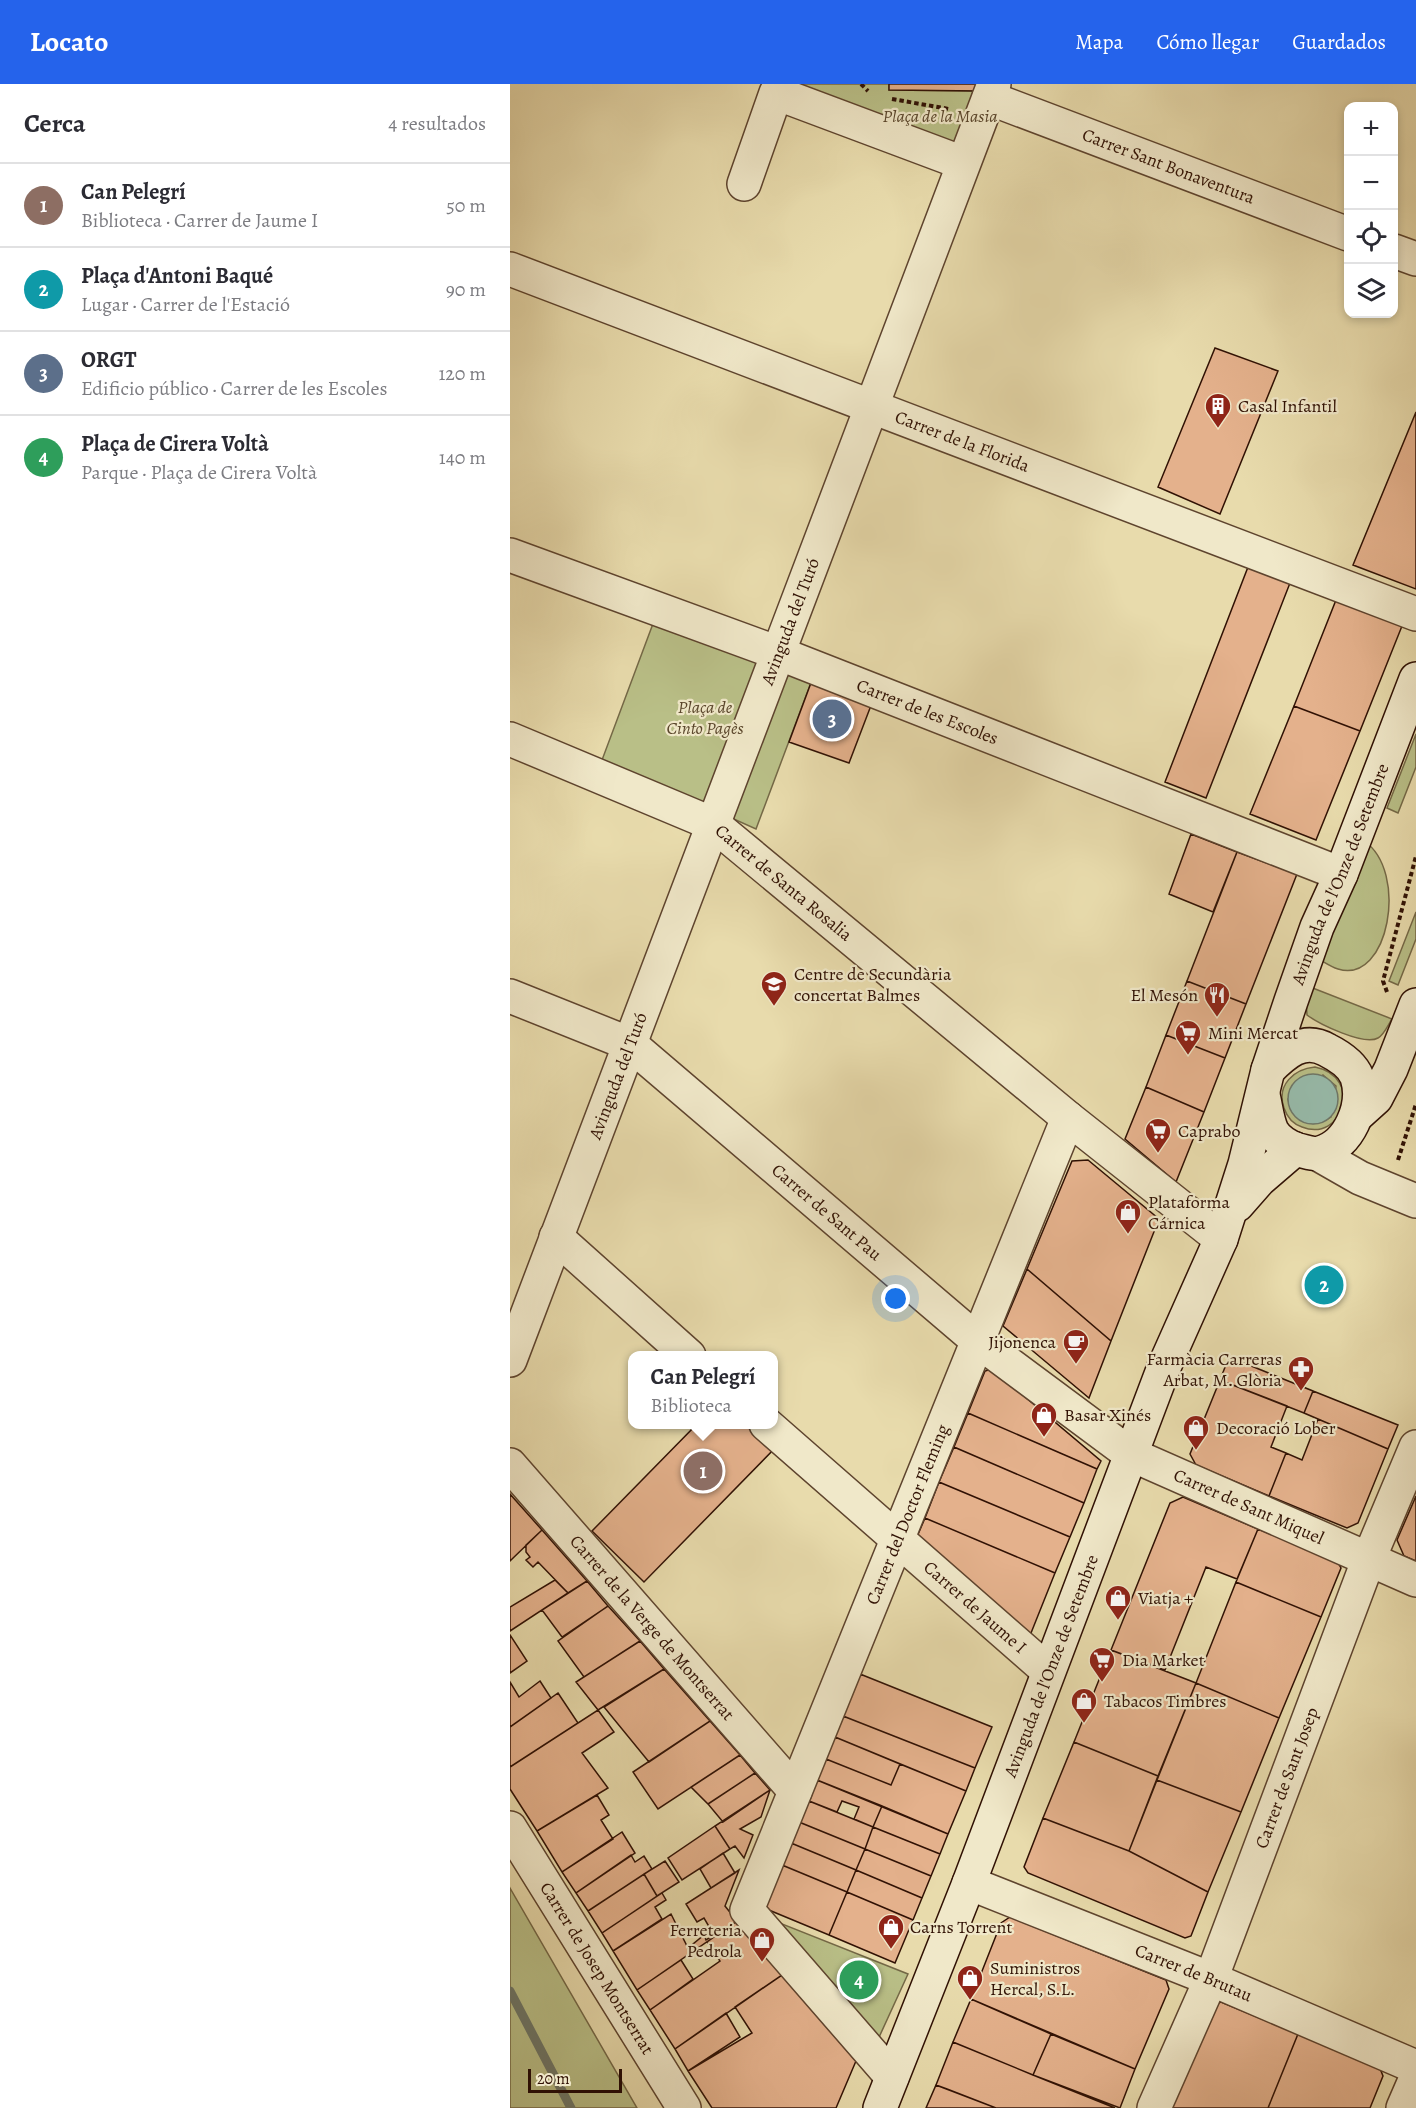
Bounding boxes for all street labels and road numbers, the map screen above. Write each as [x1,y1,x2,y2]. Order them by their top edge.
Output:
street label: Carrer Sant Bonaventura [1079,122,1259,210]
street label: Carrer de la Florida [892,405,1034,478]
street label: Avinguda del Turó [755,554,825,689]
street label: Carrer de les Escoles [853,673,1002,750]
street label: Avinguda de l'Onze de Setembre [1285,760,1394,989]
street label: Carrer de Santa Rosalia [710,819,858,947]
street label: Avinguda del Turó [582,1009,653,1144]
street label: Carrer de Sant Pau [767,1158,887,1266]
street label: Carrer del Doctor Fleming [860,1421,955,1608]
street label: Carrer de Sant Miquel [1170,1463,1328,1550]
street label: Carrer de la Verge de Montserrat [564,1530,740,1726]
street label: Avinguda de l'Onze de Setembre [998,1551,1104,1782]
street label: Carrer de Jaume I [918,1555,1032,1659]
street label: Carrer de Sant Josep [1249,1704,1324,1852]
street label: Carrer de Josep Montserrat [534,1877,660,2059]
street label: Carrer de Brutau [1132,1938,1256,2007]

